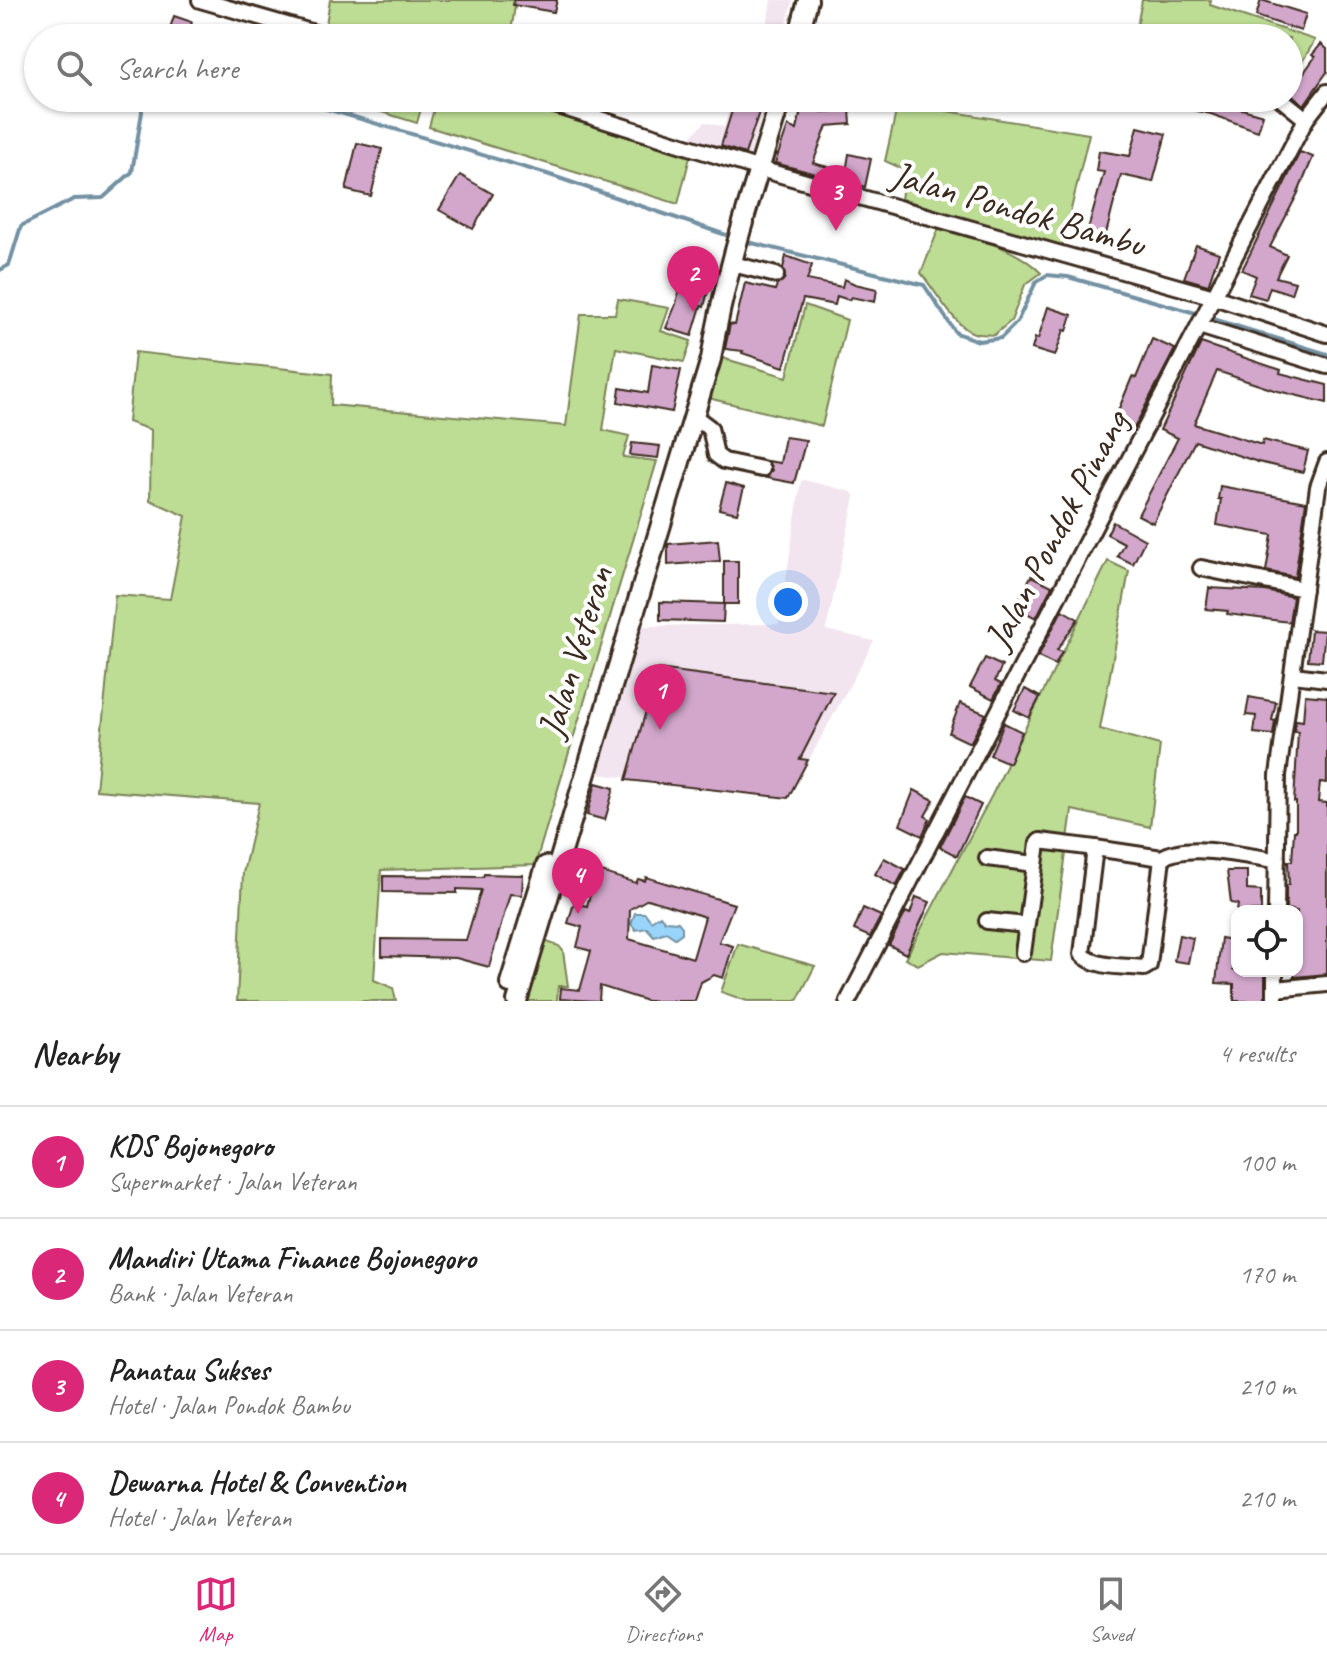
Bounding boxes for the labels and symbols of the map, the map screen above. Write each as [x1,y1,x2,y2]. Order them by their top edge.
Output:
street label: Jalan Pondok Bambu [884,150,1152,268]
pin: 3 [810,165,862,231]
pin: 2 [667,246,719,312]
street label: Jalan Pondok Pinang [973,401,1140,659]
street label: Jalan Veteran [526,560,624,745]
your location [768,582,808,622]
pin: 1 [634,664,686,730]
pin: 4 [552,848,604,914]

